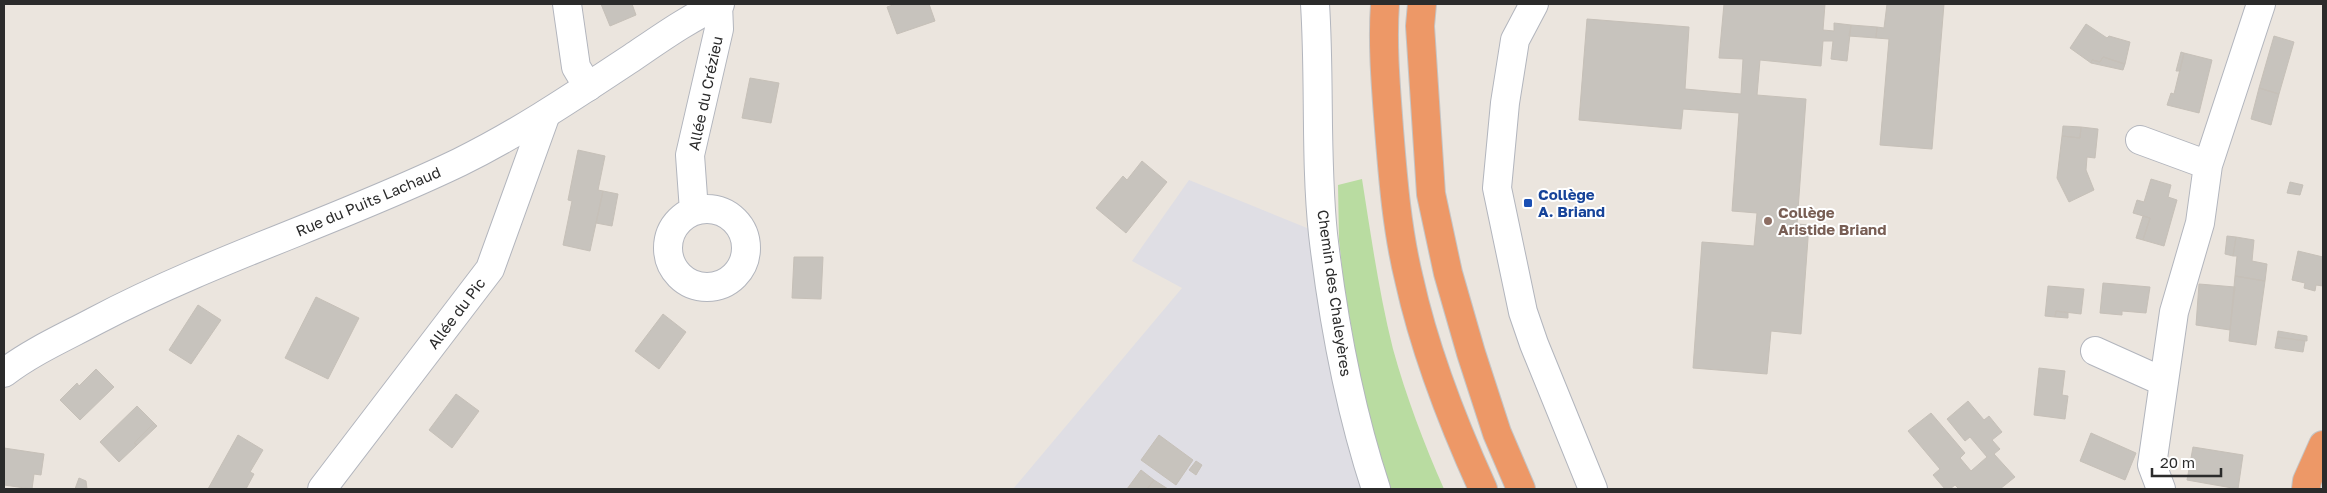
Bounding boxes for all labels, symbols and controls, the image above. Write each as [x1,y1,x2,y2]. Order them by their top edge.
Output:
street label: Allée du Crézieu [684,34,726,152]
street label: Rue du Puits Lachaud [293,162,443,240]
place label: Collège A. Briand [1538,185,1605,220]
marker: Collège A. Briand [1522,197,1534,209]
place label: Collège Aristide Briand [1778,203,1886,238]
street label: Chemin des Chaleyères [1314,209,1356,378]
marker: Collège Aristide Briand [1762,215,1774,227]
street label: Allée du Pic [423,274,489,352]
scale bar [2152,446,2221,478]
text: 20 m [2160,453,2195,471]

